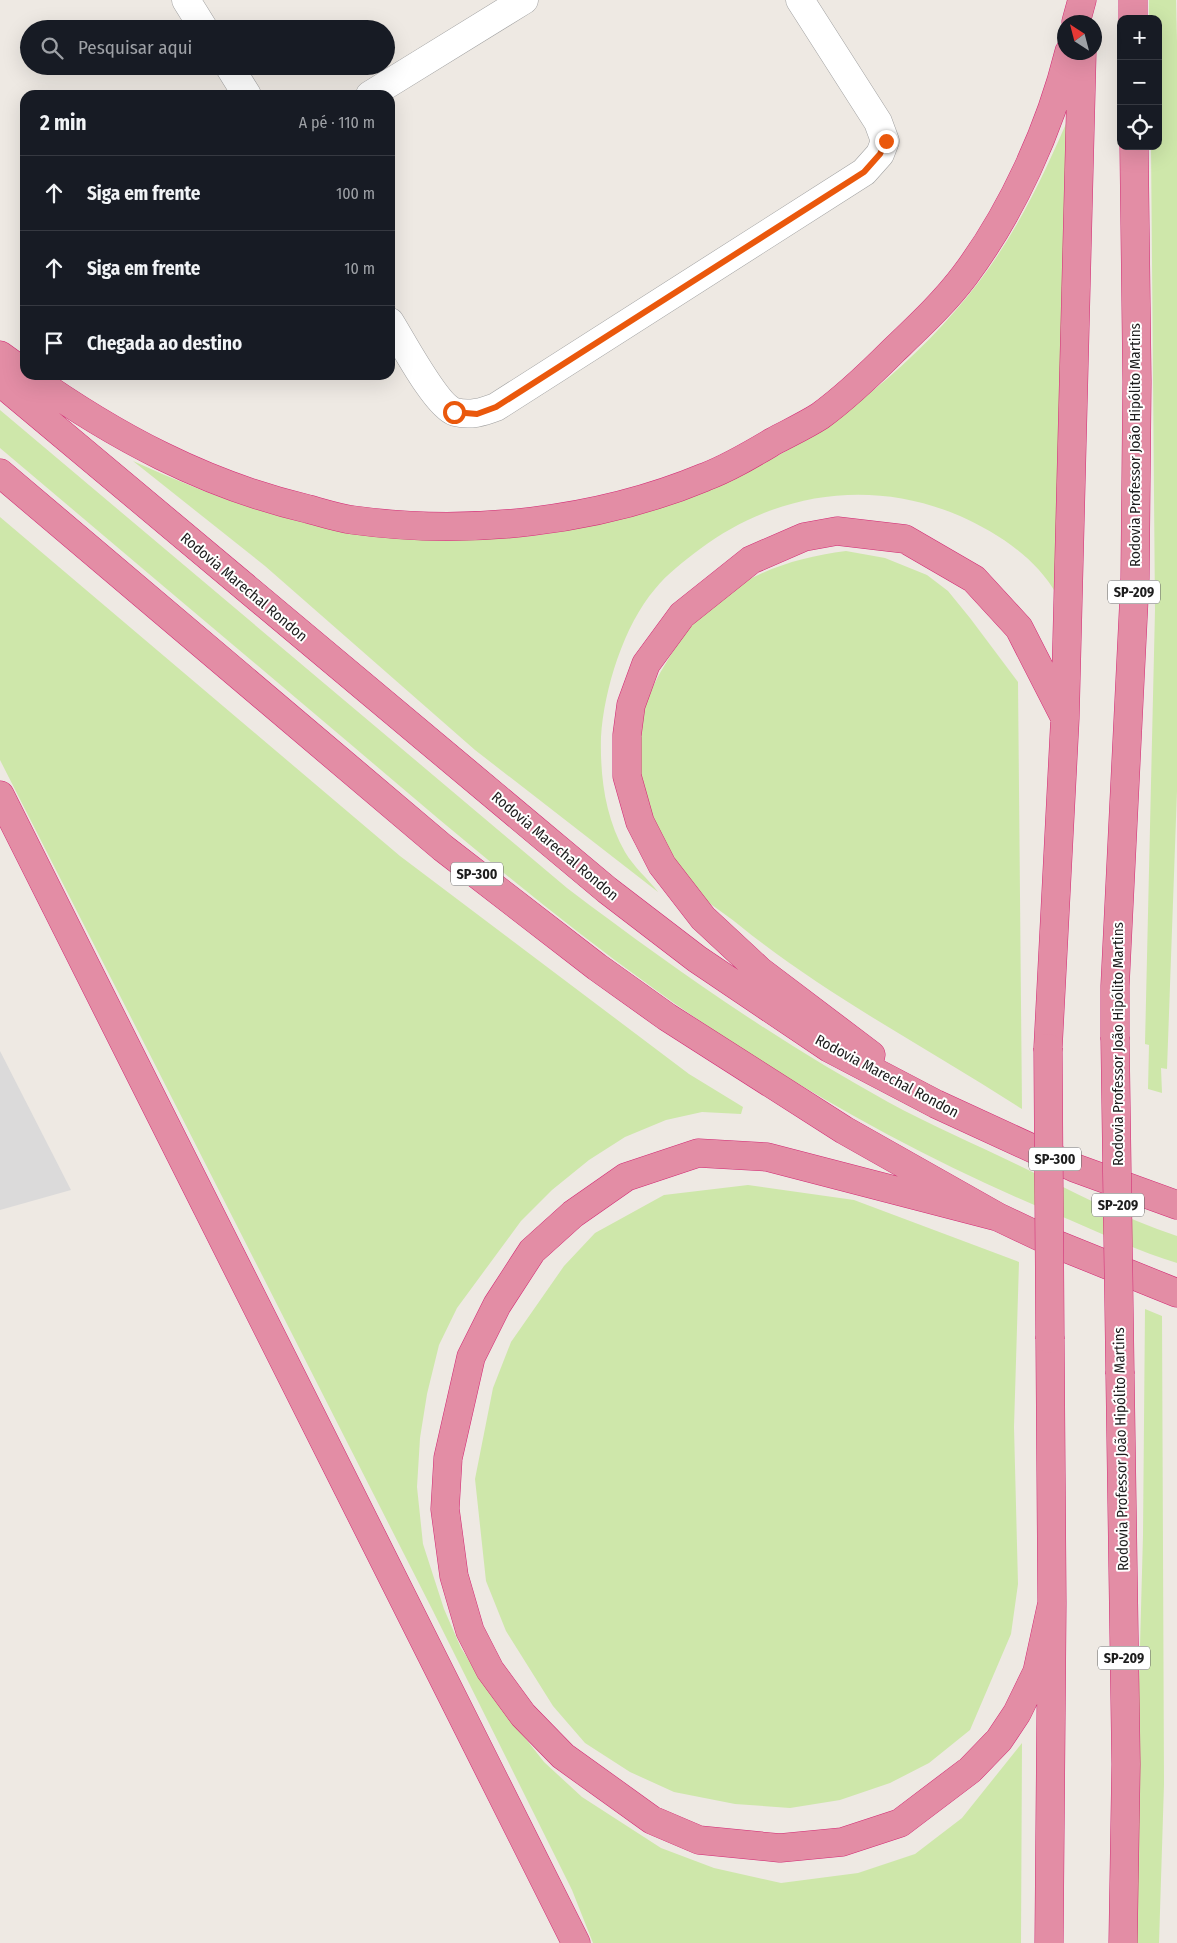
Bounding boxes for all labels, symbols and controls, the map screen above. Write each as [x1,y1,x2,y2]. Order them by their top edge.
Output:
north arrow [1057,15,1102,60]
map controls [1117,15,1162,150]
button: + [1117,15,1162,60]
search box [20,20,395,75]
icon: search [38,34,66,62]
text: Pesquisar aqui [78,36,192,59]
button: − [1117,60,1162,105]
button: locate [1117,105,1162,150]
text: 2 min [40,110,87,136]
text: A pé · 110 m [299,113,375,132]
route end [875,130,898,153]
icon: ahead [40,179,68,207]
text: Siga em frente [87,182,201,205]
text: 100 m [336,184,375,203]
icon: ahead [40,254,68,282]
text: Siga em frente [87,257,201,280]
text: 10 m [344,259,375,278]
street label: Rodovia Professor João Hipólito Martins [1126,323,1144,567]
icon: arrive [40,329,68,357]
text: Chegada ao destino [87,332,242,355]
route start [443,401,466,424]
street label: Rodovia Marechal Rondon [177,529,311,645]
road number: SP-209 [1108,580,1160,604]
street label: Rodovia Marechal Rondon [488,788,622,904]
road number: SP-300 [451,862,503,886]
street label: Rodovia Professor João Hipólito Martins [1109,922,1127,1166]
street label: Rodovia Marechal Rondon [812,1031,962,1121]
road number: SP-300 [1029,1148,1081,1170]
road number: SP-209 [1092,1194,1144,1216]
street label: Rodovia Professor João Hipólito Martins [1110,1327,1132,1571]
road number: SP-209 [1098,1646,1150,1670]

